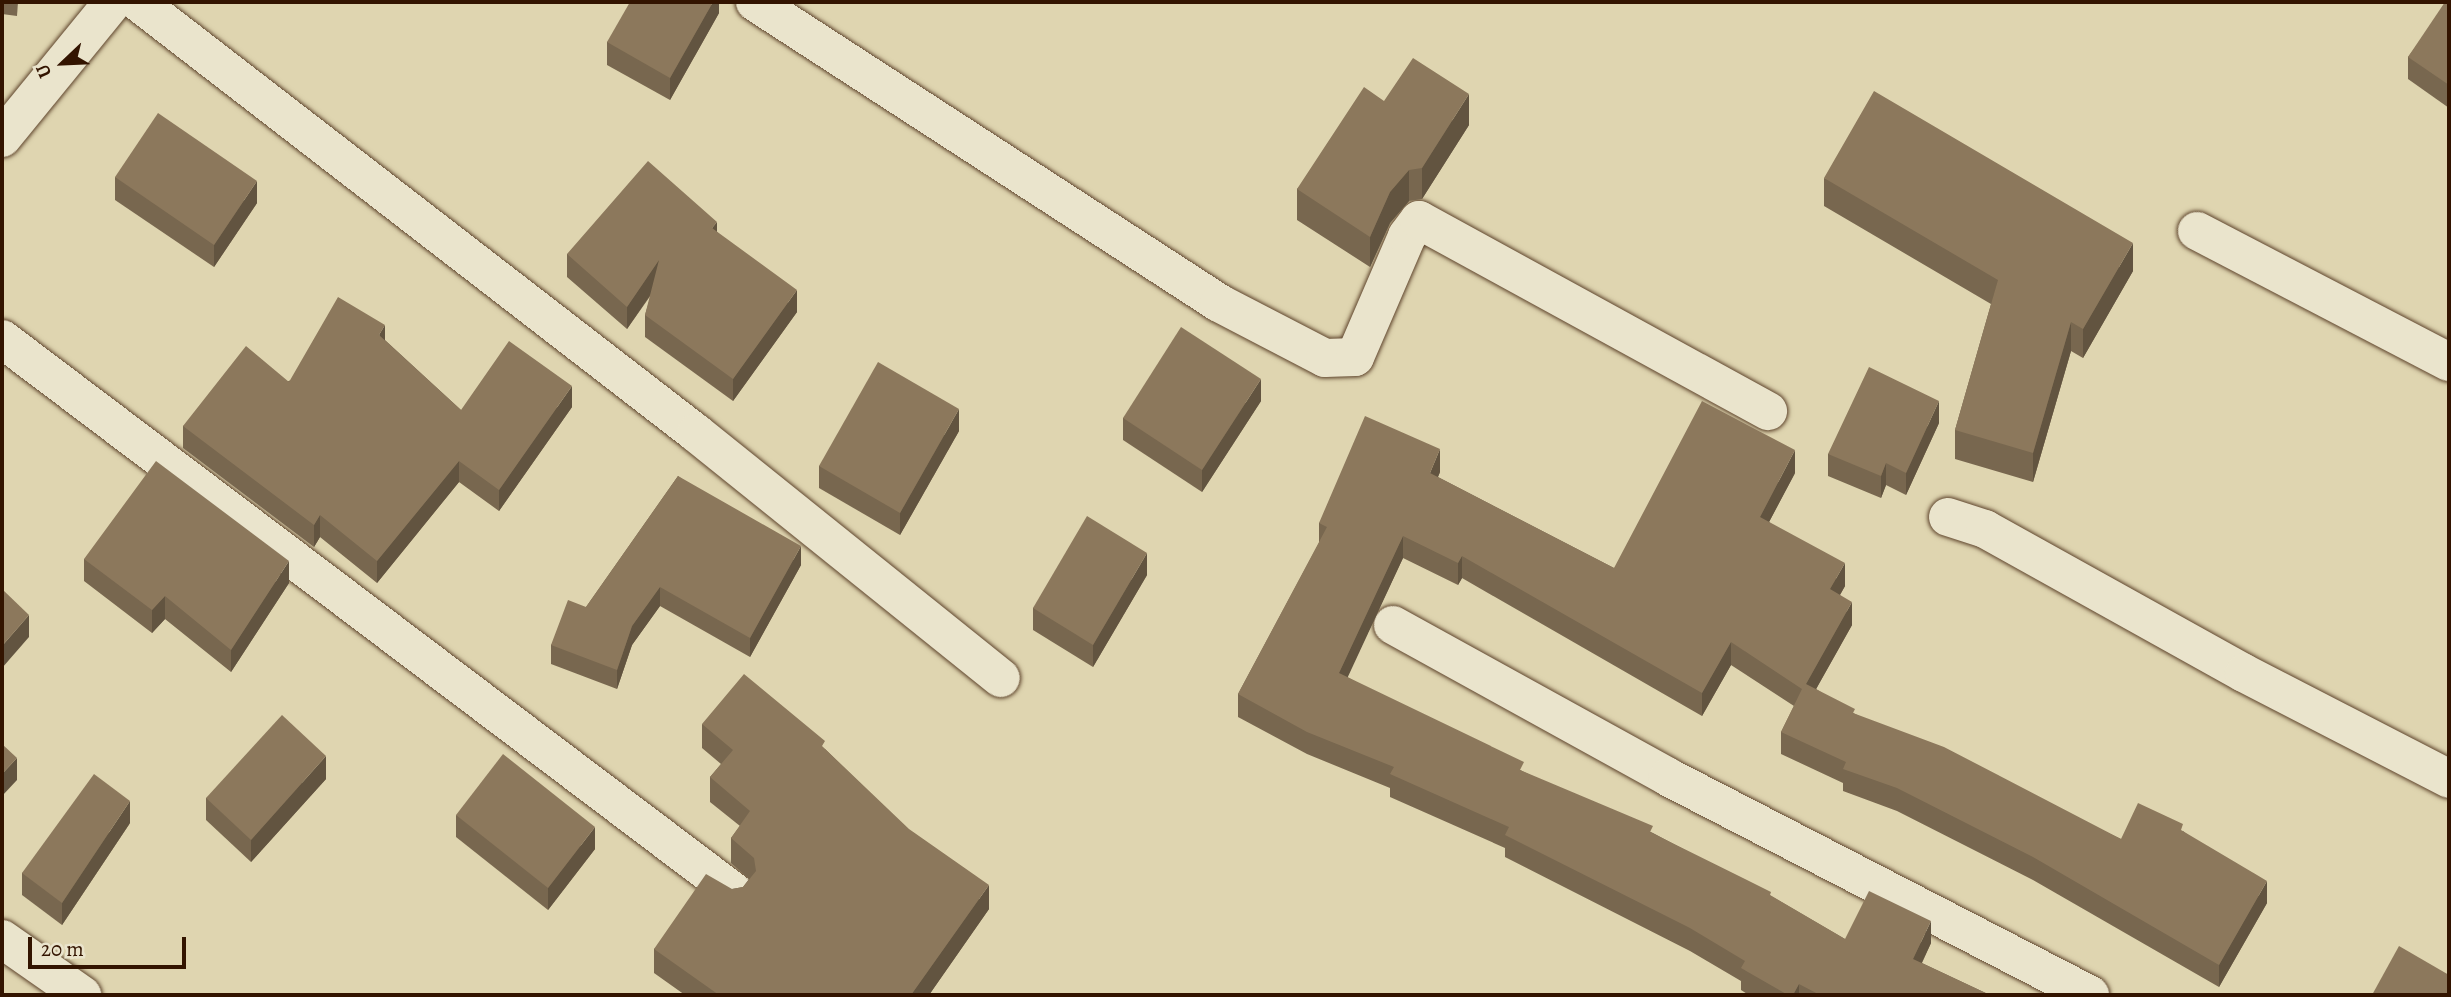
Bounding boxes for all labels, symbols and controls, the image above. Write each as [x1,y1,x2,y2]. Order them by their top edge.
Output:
north arrow [28,28,98,98]
text: U [29,60,58,82]
scale bar [32,923,189,967]
text: 20 m [41,935,84,963]

